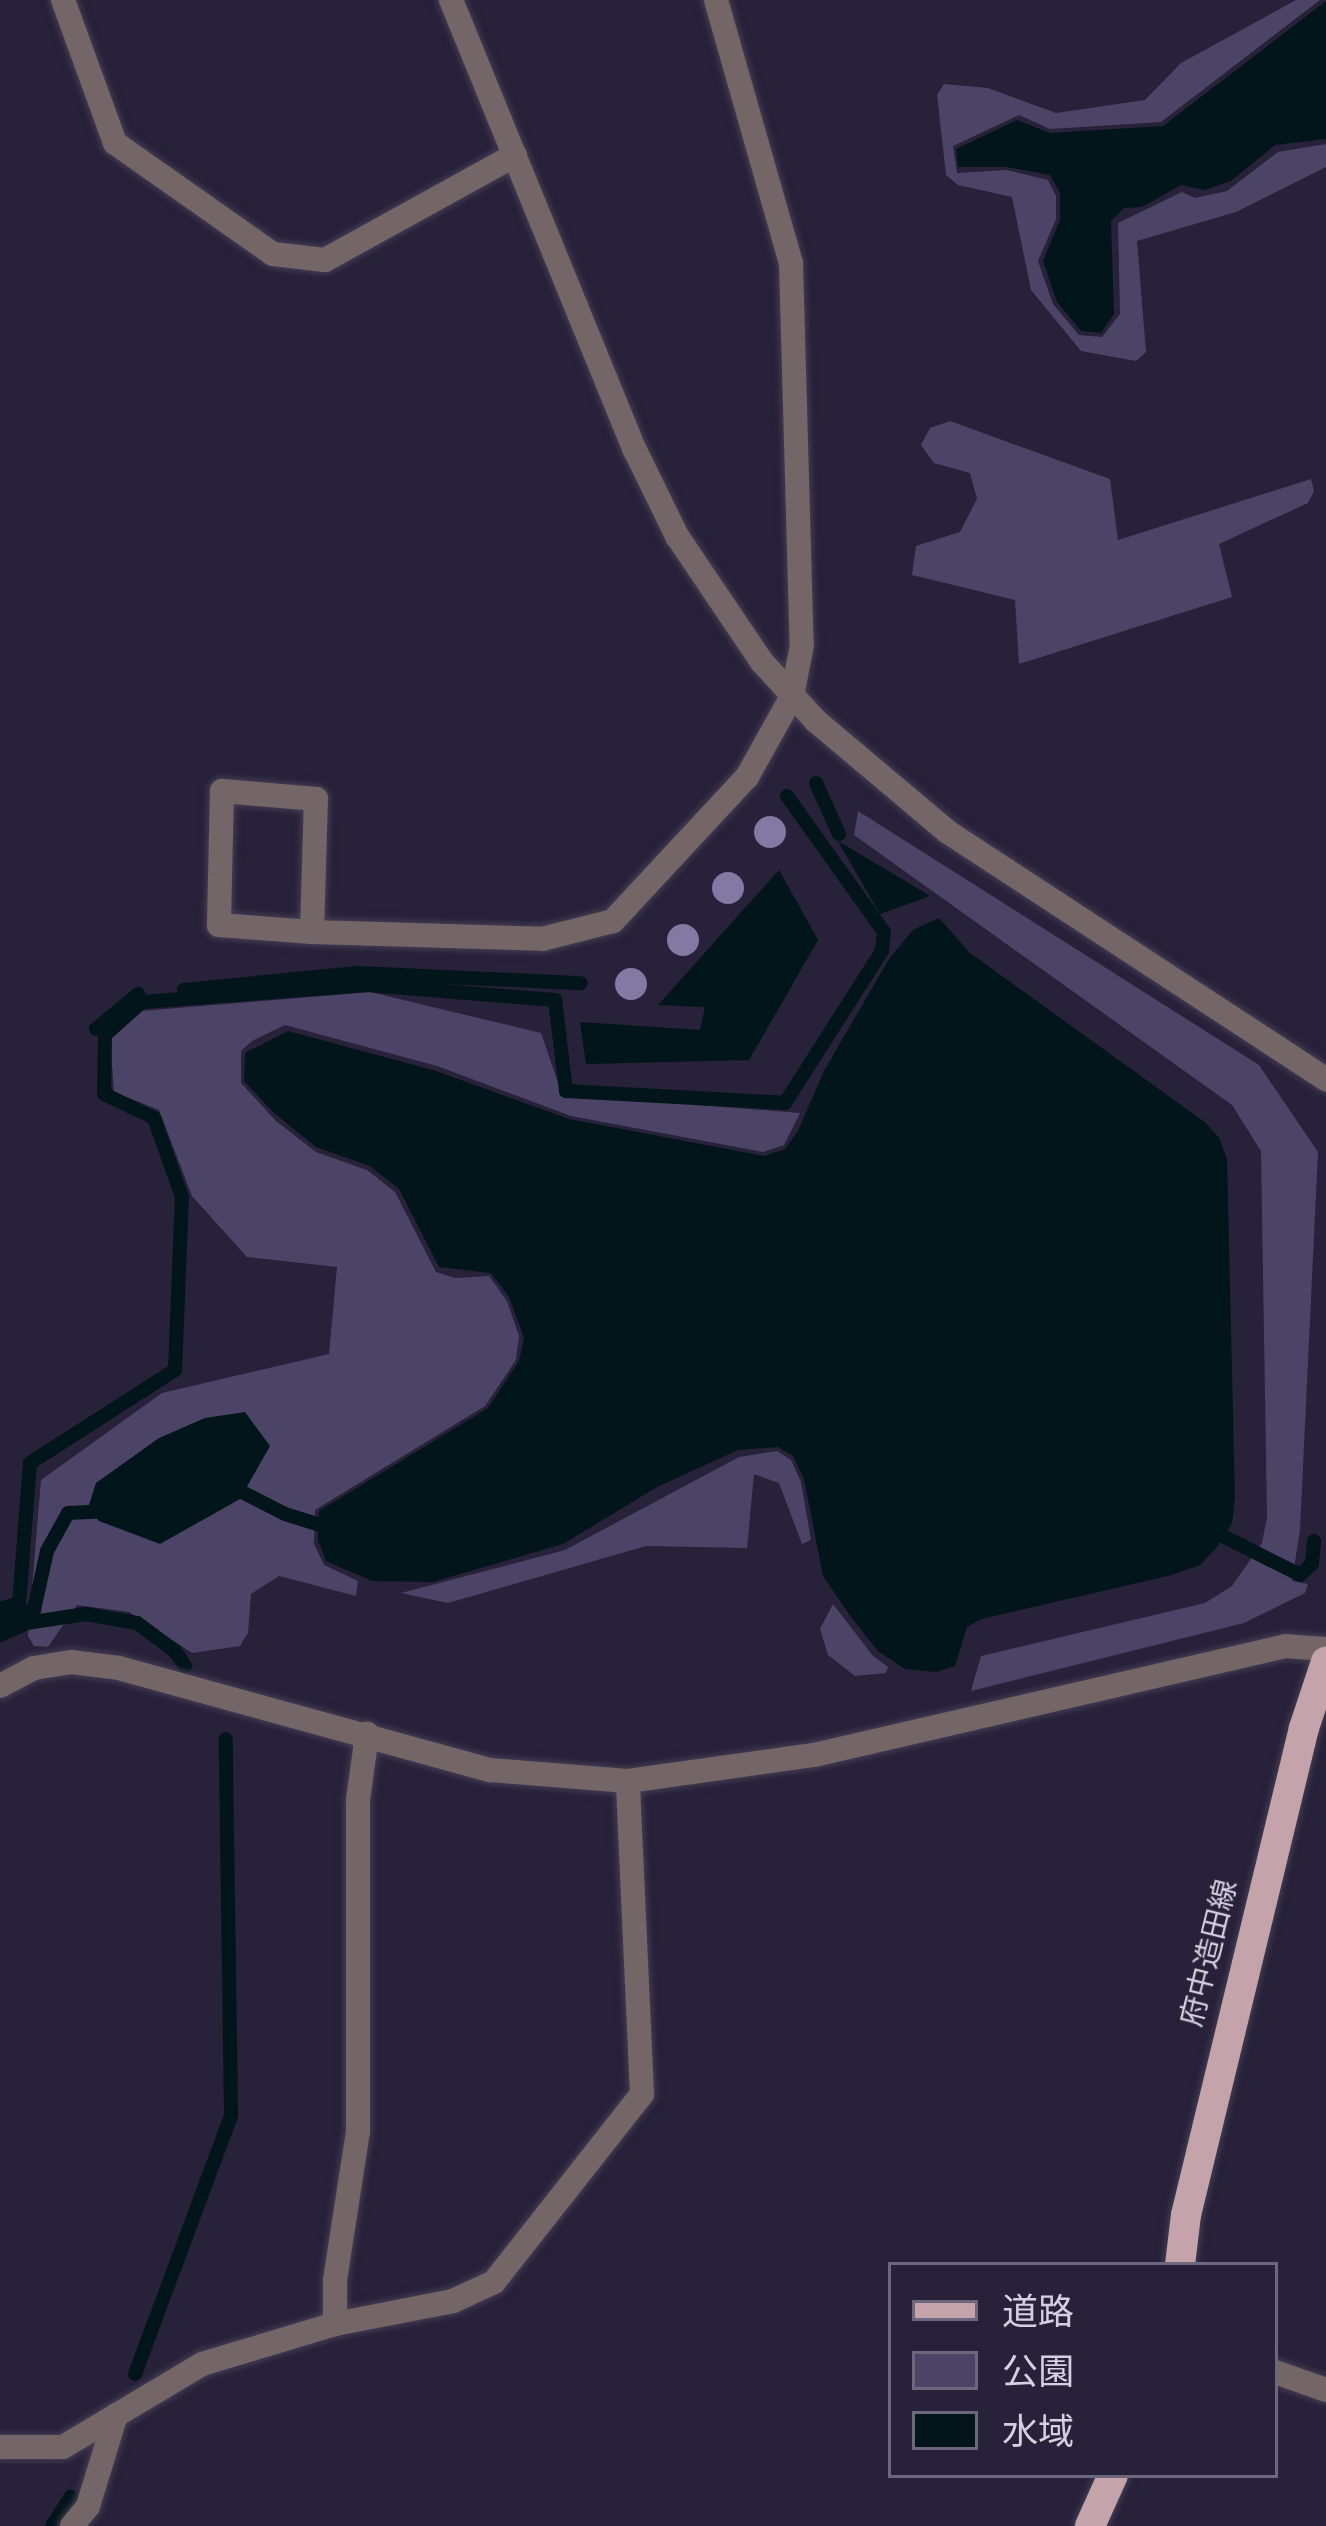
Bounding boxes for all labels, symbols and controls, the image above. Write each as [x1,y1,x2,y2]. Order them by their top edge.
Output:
street label: 府中造田線 [1176,1877,1248,2031]
legend [888,2262,1278,2478]
text: 道路 [1002,2292,1074,2338]
text: 公園 [1002,2352,1074,2398]
text: 水域 [1002,2412,1074,2458]

